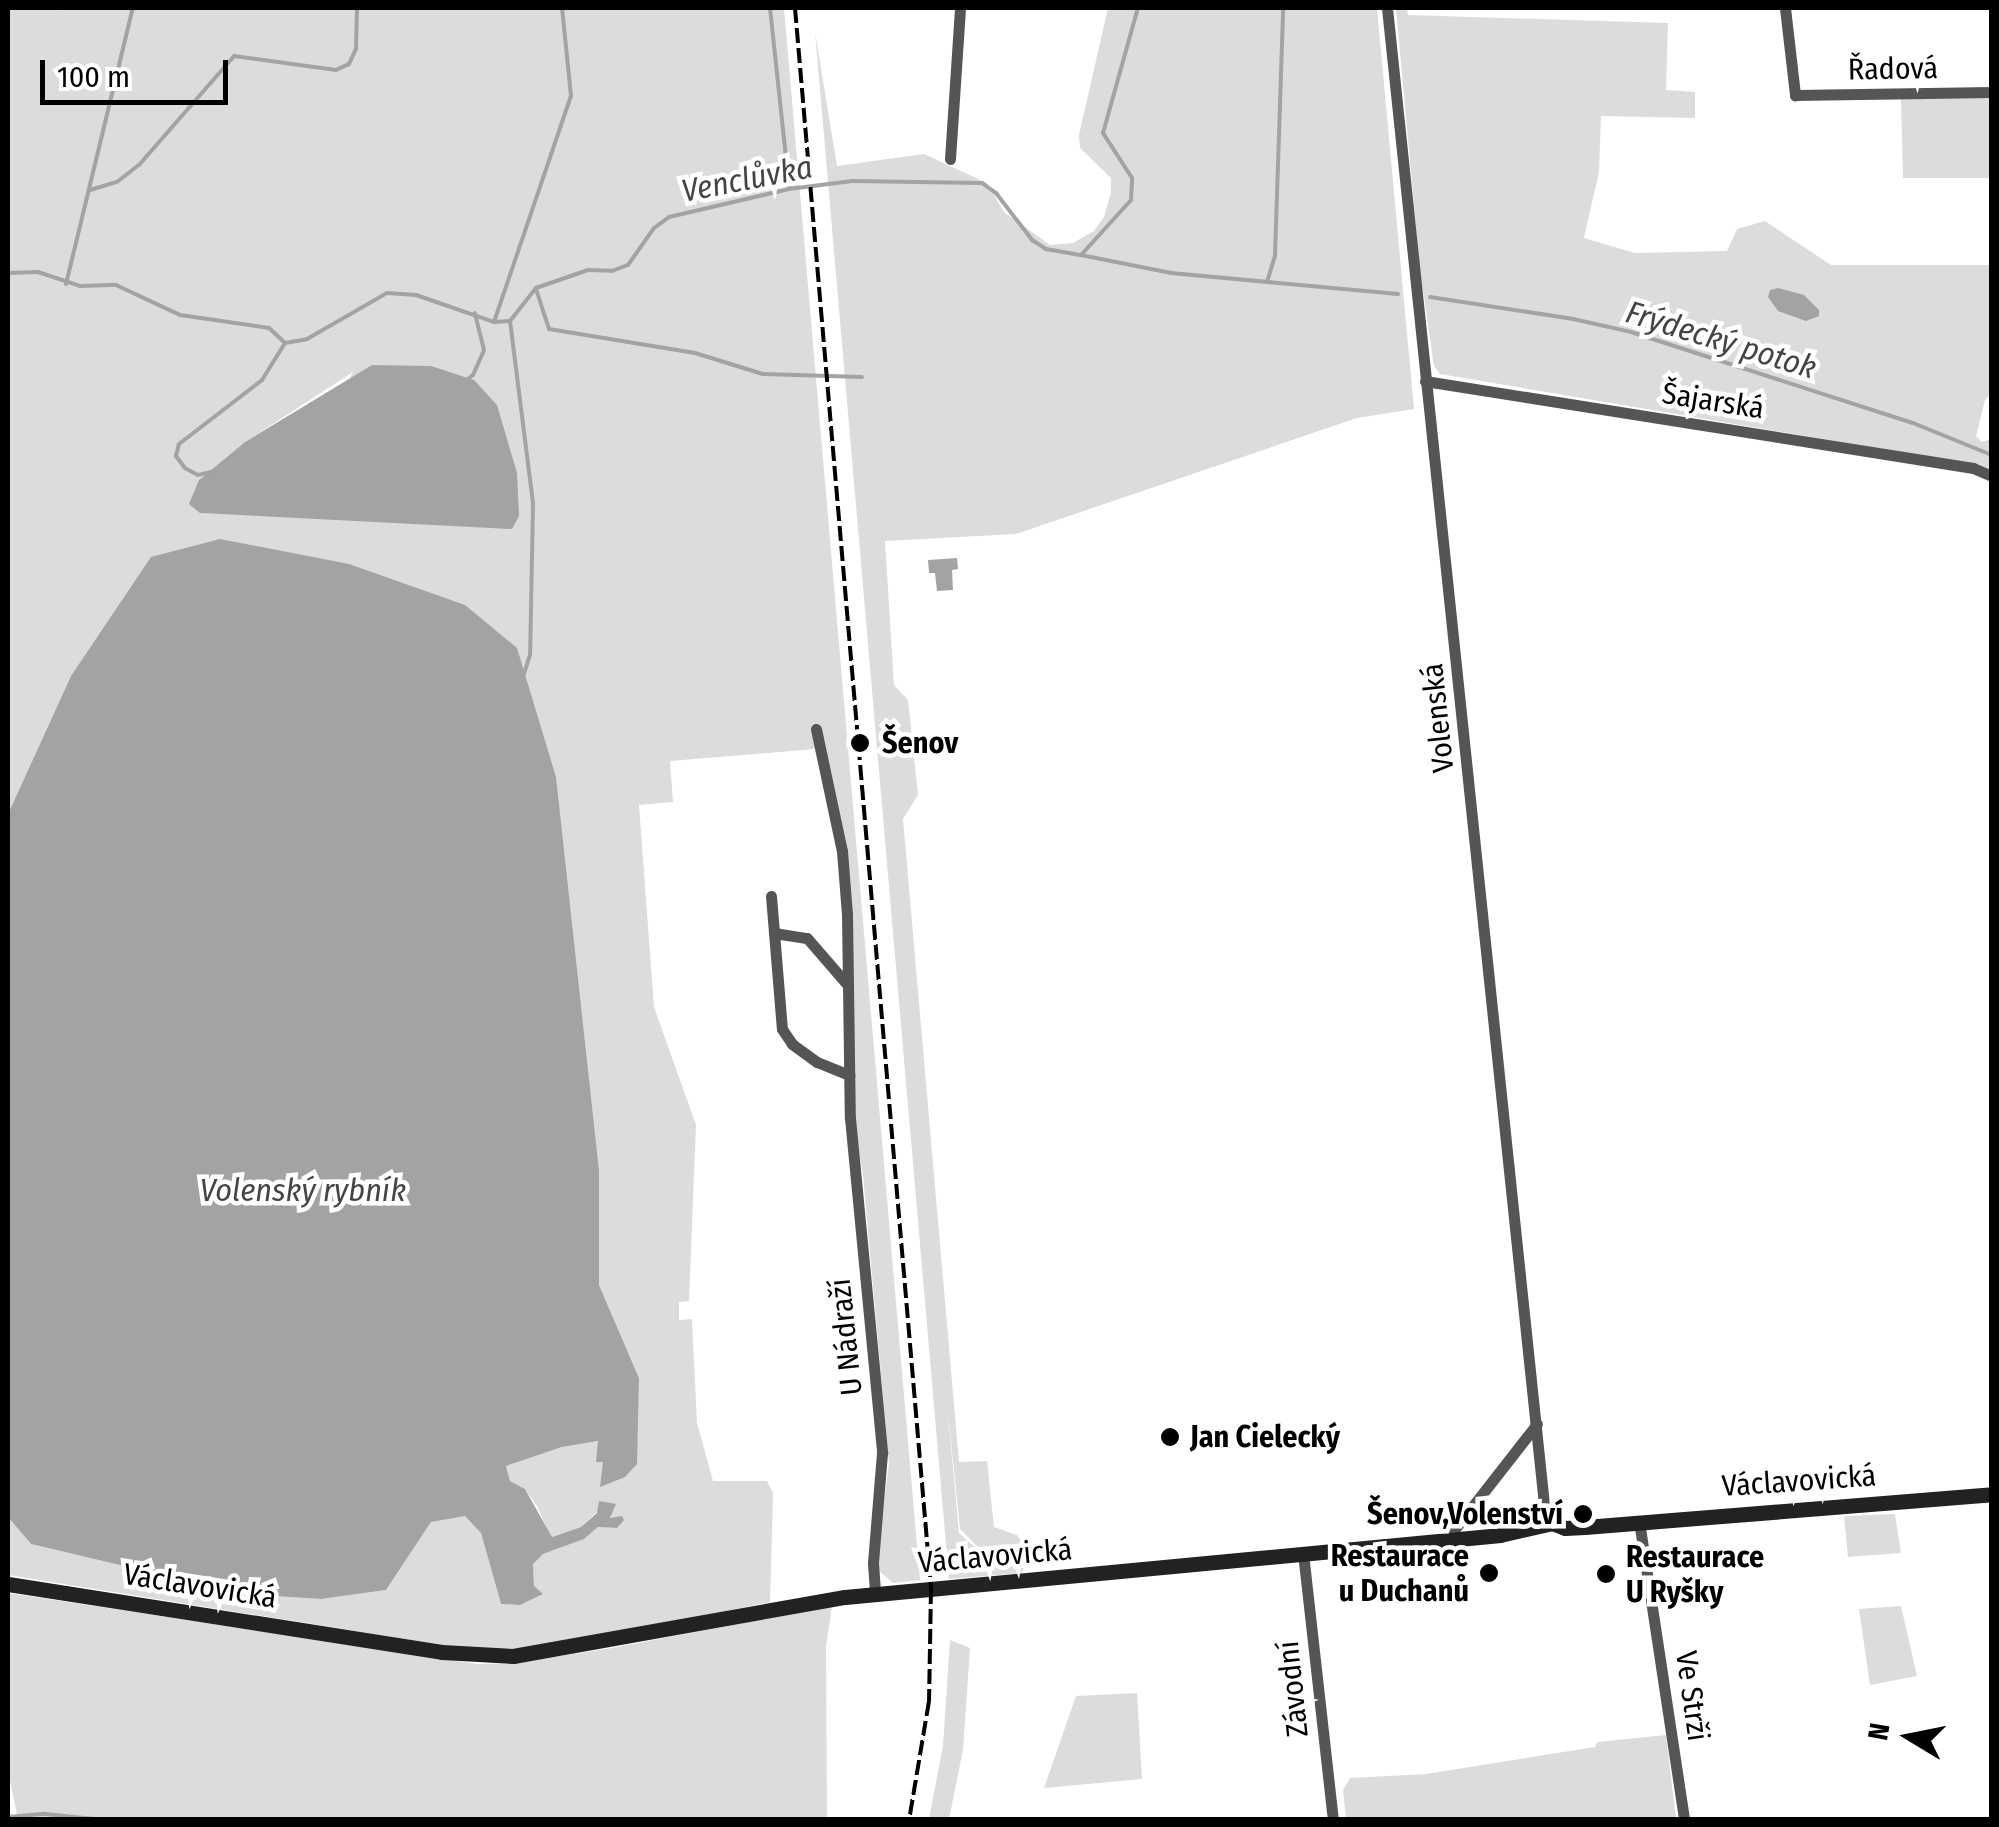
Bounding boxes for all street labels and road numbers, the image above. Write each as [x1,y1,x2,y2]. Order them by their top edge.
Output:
street label: Řadová [1848,50,1938,88]
street label: Šajarská [1660,375,1766,427]
street label: Volenská [1414,662,1462,774]
street label: U Nádraží [822,1277,870,1397]
street label: Václavovická [1721,1458,1877,1504]
street label: Václavovická [916,1531,1074,1581]
street label: Václavovická [121,1556,279,1616]
street label: Závodní [1270,1639,1316,1739]
street label: Ve Strži [1668,1649,1716,1743]

